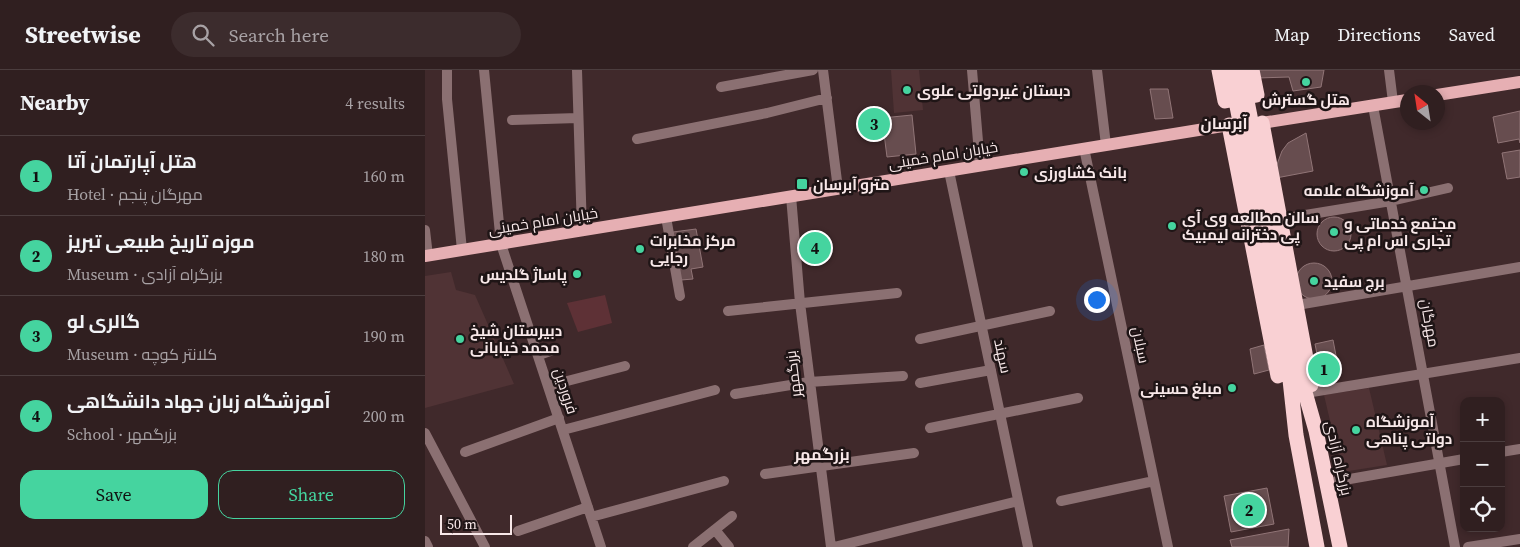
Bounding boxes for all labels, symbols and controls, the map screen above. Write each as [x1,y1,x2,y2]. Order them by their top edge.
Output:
search box [171,12,521,57]
text: Streetwise [25,18,141,51]
icon: search [189,21,217,49]
text: Search here [229,22,329,48]
text: Map [1274,22,1310,47]
text: Directions [1338,22,1421,47]
text: Saved [1449,22,1495,47]
marker: هتل گسترش [1300,76,1312,88]
place label: دبستان غیردولتی علوی [917,80,1071,101]
marker: دبستان غیردولتی علوی [901,84,913,96]
north arrow [1400,85,1445,130]
text: Nearby [20,88,90,117]
place label: هتل گسترش [1262,89,1350,110]
text: 4 results [345,92,405,114]
pin: 3 [858,105,890,143]
district label: آبرسان [1201,112,1247,134]
street label: خیابان امام خمینی [887,136,999,174]
text: هتل آپارتمان آتا [67,148,197,174]
place label: بانک کشاورزی [1034,162,1127,183]
text: 1 [32,165,40,187]
text: 160 m [363,165,405,187]
marker: بانک کشاورزی [1018,166,1030,178]
place label: مترو آبرسان [813,174,890,195]
marker: مترو آبرسان [795,177,809,191]
place label: آموزشگاه علامه [1304,180,1414,201]
text: Hotel · مهرگان پنجم [67,183,203,205]
marker: آموزشگاه علامه [1418,184,1430,196]
street label: خیابان امام خمینی [487,202,599,240]
place label: سالن مطالعه وی آی پی دخترانه لیمبیک [1182,207,1319,246]
place label: مجتمع خدماتی و تجاری اس ام پی [1344,213,1456,252]
marker: سالن مطالعه وی آی پی دخترانه لیمبیک [1166,220,1178,232]
marker: مجتمع خدماتی و تجاری اس ام پی [1328,226,1340,238]
text: موزه تاریخ طبیعی تبریز [67,228,254,254]
pin: 4 [799,229,831,267]
place label: مرکز مخابرات رجایی [650,230,736,268]
marker: مرکز مخابرات رجایی [634,243,646,255]
text: 2 [32,245,40,267]
text: 180 m [363,245,405,267]
text: Museum · بزرگراه آزادی [67,263,223,285]
place label: پاساژ گلدیس [480,264,568,286]
marker: پاساژ گلدیس [571,268,583,280]
place label: برج سفید [1324,271,1385,292]
marker: برج سفید [1308,275,1320,287]
your location [1084,287,1110,313]
street label: مهرگان [1415,297,1445,349]
text: گالری لو [67,308,140,334]
place label: دبیرستان شیخ محمد خیابانی [470,320,562,358]
text: 3 [32,325,40,347]
text: 190 m [363,325,405,347]
street label: سبلان [1127,325,1155,365]
marker: دبیرستان شیخ محمد خیابانی [454,333,466,345]
street label: سهند [989,337,1017,375]
text: Museum · کلانتر کوچه [67,343,217,365]
street label: بزرگمهر [780,349,806,400]
pin: 1 [1308,350,1340,388]
street label: فروردین [549,365,583,417]
place label: مبلغ حسینی [1140,378,1222,399]
marker: مبلغ حسینی [1226,382,1238,394]
text: آموزشگاه زبان جهاد دانشگاهی [67,388,330,414]
map controls [1460,397,1505,532]
button: + [1460,397,1505,442]
text: 4 [32,405,40,427]
text: 200 m [363,405,405,427]
place label: آموزشگاه دولتی پناهی [1366,411,1452,450]
street label: بزرگراه آزادی [1320,419,1358,497]
text: School · بزرگمهر [67,423,177,445]
marker: آموزشگاه دولتی پناهی [1350,424,1362,436]
button: − [1460,442,1505,487]
district label: بزرگمهر [793,443,850,465]
button: Save [20,470,208,519]
button: Share [218,470,405,519]
button: locate [1460,487,1505,532]
pin: 2 [1233,491,1265,529]
scale bar [440,512,513,535]
text: 50 m [447,514,477,534]

